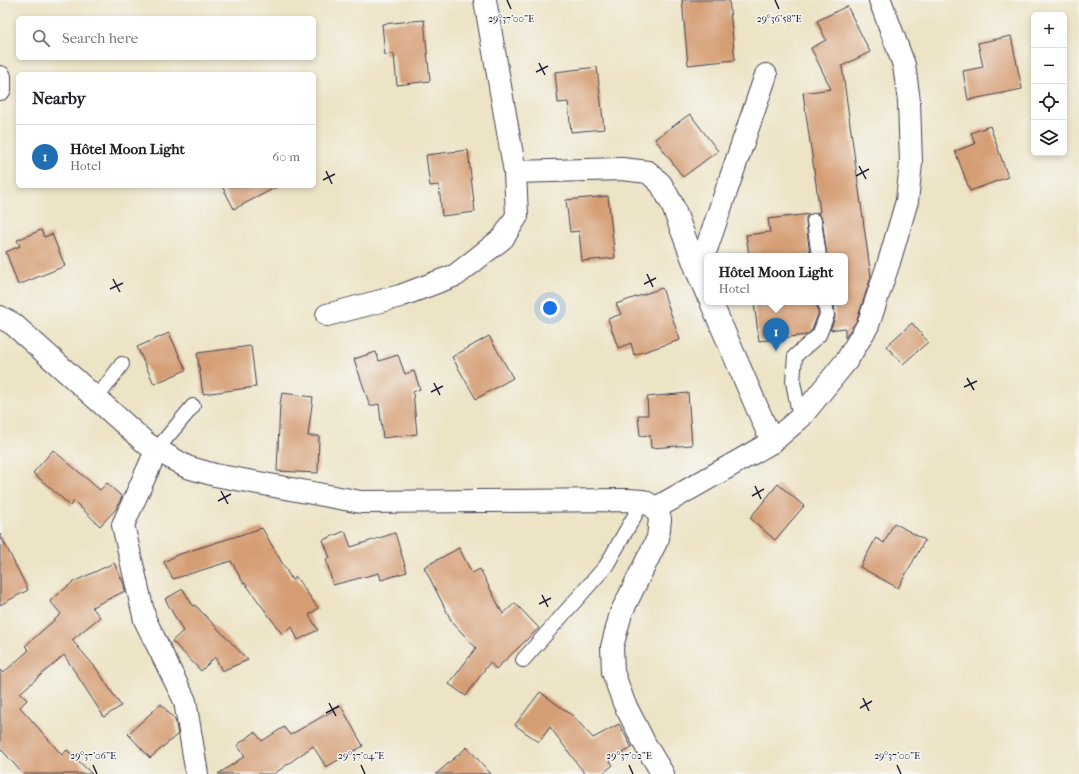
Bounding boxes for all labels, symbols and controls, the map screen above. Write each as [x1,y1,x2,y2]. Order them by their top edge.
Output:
map controls [1031,12,1067,156]
button: + [1031,12,1067,48]
text: 29°37'00"E [488,13,534,25]
text: 29°36'58"E [756,13,802,25]
search box [16,16,316,60]
icon: search [30,27,52,49]
text: Search here [62,29,138,47]
button: − [1031,48,1067,84]
button: locate [1031,84,1067,120]
text: Nearby [32,88,86,108]
button: layers [1031,120,1067,156]
text: Hôtel Moon Light [70,140,185,158]
text: 1 [43,149,47,164]
text: 60 m [272,149,300,164]
text: Hotel [70,158,101,173]
popup [704,253,848,305]
text: Hôtel Moon Light [719,263,833,281]
text: Hotel [719,281,750,296]
your location [540,298,560,318]
pin: 1 [763,318,789,351]
text: 29°37'06"E [70,750,116,762]
text: 29°37'04"E [338,750,384,762]
text: 29°37'02"E [606,750,652,762]
text: 29°37'00"E [874,750,920,762]

